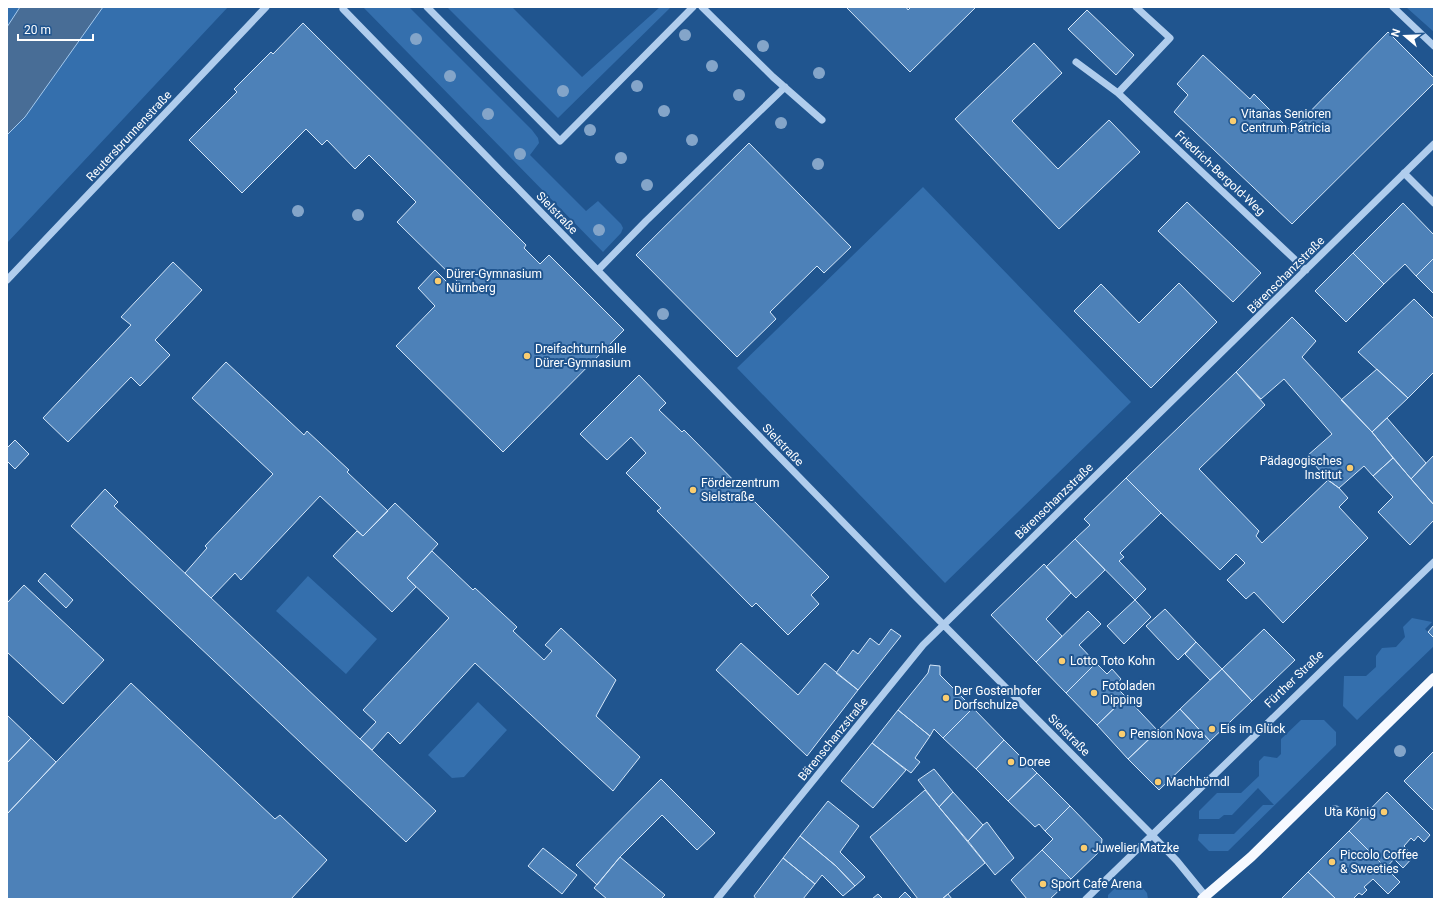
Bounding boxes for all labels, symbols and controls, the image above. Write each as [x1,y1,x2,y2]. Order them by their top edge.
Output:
scale bar [18,16,93,42]
north arrow [1385,16,1425,56]
text: 20 m [24,23,51,37]
text: N [1389,27,1404,39]
street label: Reutersbrunnenstraße [83,88,175,184]
place label: Vitanas Senioren Centrum Patricia [1241,107,1331,135]
marker: Vitanas Senioren Centrum Patricia [1228,116,1238,126]
street label: Friedrich-Bergold-Weg [1172,128,1268,218]
street label: Sielstraße [533,189,581,237]
street label: Bärenschanzstraße [1245,234,1327,316]
place label: Dürer-Gymnasium Nürnberg [446,267,542,295]
marker: Dürer-Gymnasium Nürnberg [433,276,443,286]
place label: Dreifachturnhalle Dürer-Gymnasium [535,342,631,370]
marker: Dreifachturnhalle Dürer-Gymnasium [522,351,532,361]
street label: Sielstraße [759,421,807,469]
place label: Pädagogisches Institut [1260,454,1342,482]
street label: Bärenschanzstraße [1012,460,1096,542]
marker: Pädagogisches Institut [1345,463,1355,473]
place label: Förderzentrum Sielstraße [701,476,780,504]
marker: Förderzentrum Sielstraße [688,485,698,495]
street label: Fürther Straße [1262,647,1326,711]
place label: Lotto Toto Kohn [1070,654,1155,668]
marker: Lotto Toto Kohn [1057,656,1067,666]
place label: Fotoladen Dipping [1102,679,1155,707]
place label: Der Gostenhofer Dorfschulze [954,684,1041,712]
marker: Fotoladen Dipping [1089,688,1099,698]
marker: Der Gostenhofer Dorfschulze [941,693,951,703]
street label: Bärenschanzstraße [795,695,871,783]
street label: Sielstraße [1045,711,1093,759]
place label: Eis im Glück [1220,722,1286,736]
marker: Eis im Glück [1207,724,1217,734]
place label: Pension Nova [1130,727,1204,741]
marker: Pension Nova [1117,729,1127,739]
place label: Doree [1019,755,1050,769]
marker: Doree [1006,757,1016,767]
place label: Machhörndl [1166,775,1230,789]
marker: Machhörndl [1153,777,1163,787]
place label: Uta König [1324,805,1376,819]
marker: Uta König [1379,807,1389,817]
place label: Juwelier Matzke [1092,841,1179,855]
marker: Juwelier Matzke [1079,843,1089,853]
place label: Piccolo Coffee & Sweeties [1340,848,1418,876]
marker: Piccolo Coffee & Sweeties [1327,857,1337,867]
place label: Sport Cafe Arena [1051,877,1142,891]
marker: Sport Cafe Arena [1038,879,1048,889]

